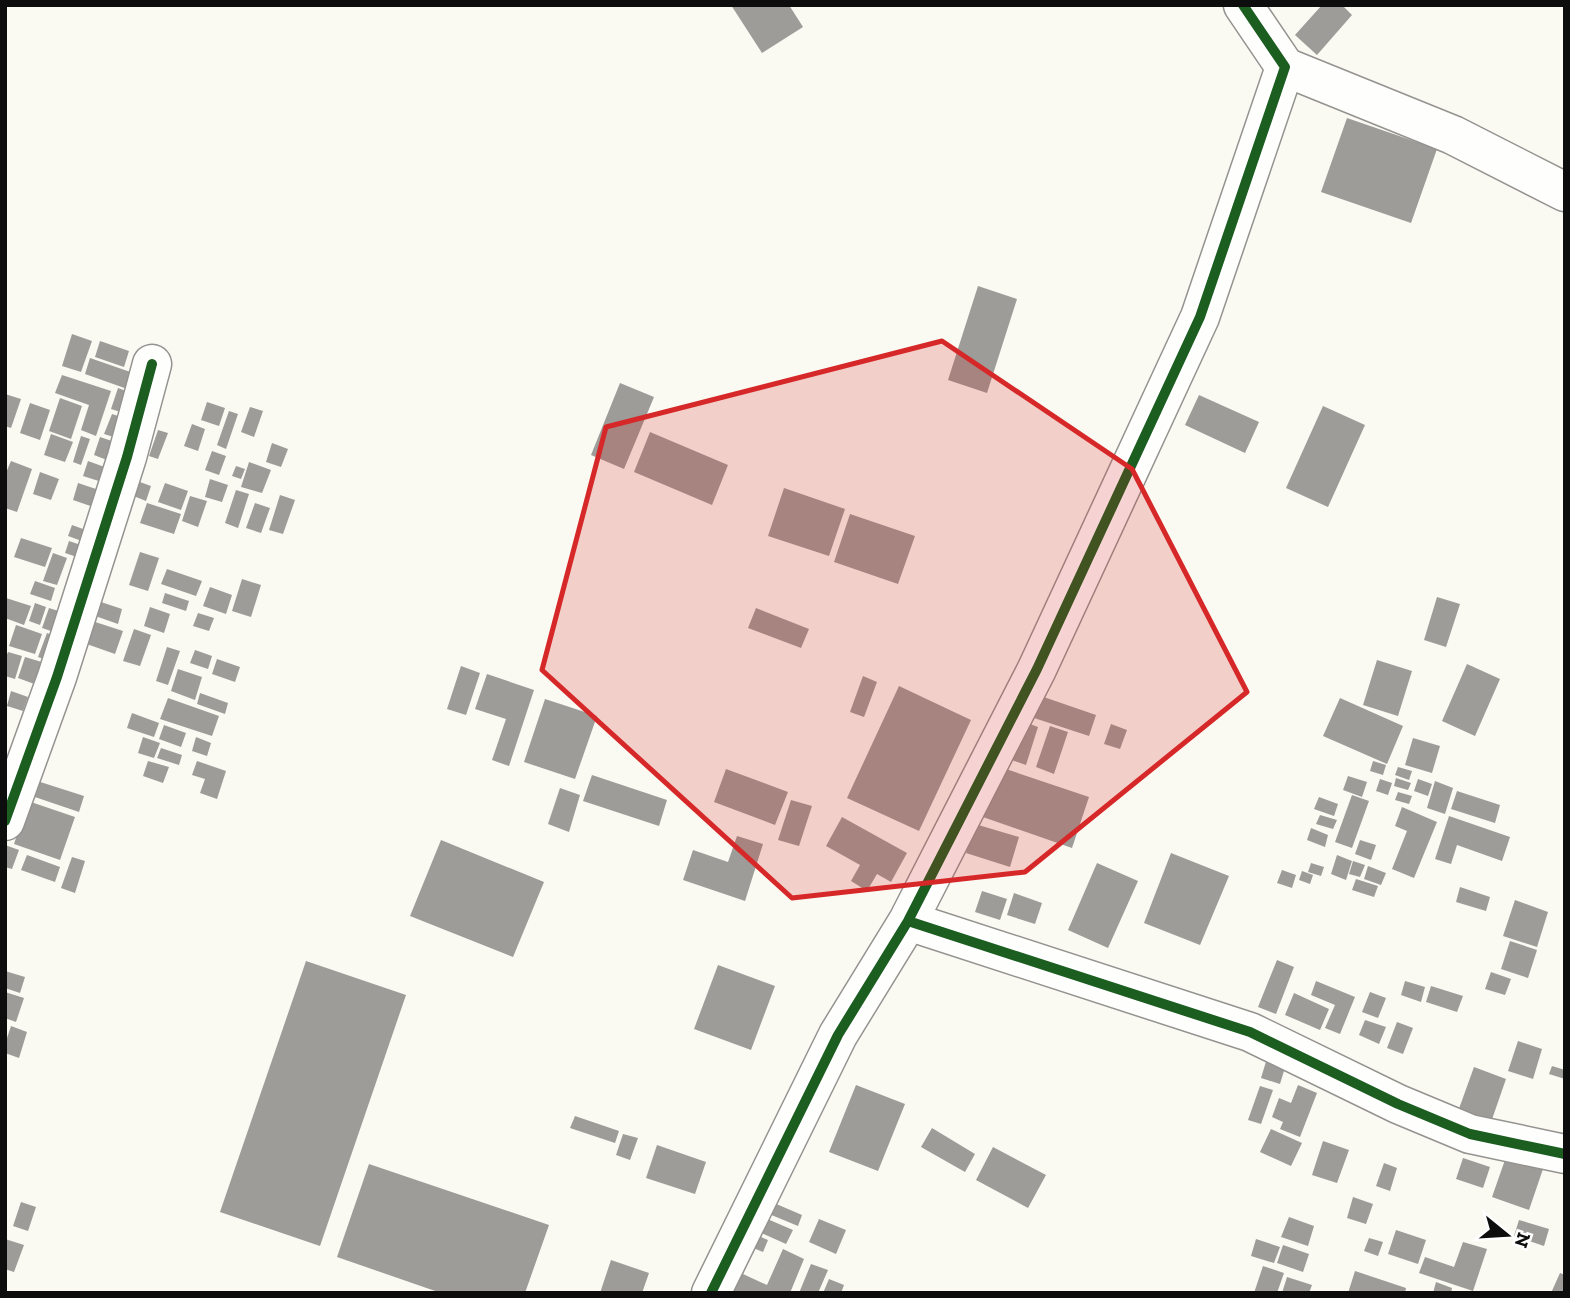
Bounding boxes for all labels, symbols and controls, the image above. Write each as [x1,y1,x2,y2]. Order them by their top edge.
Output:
north arrow [1472,1200,1542,1270]
text: N [1510,1230,1536,1251]

